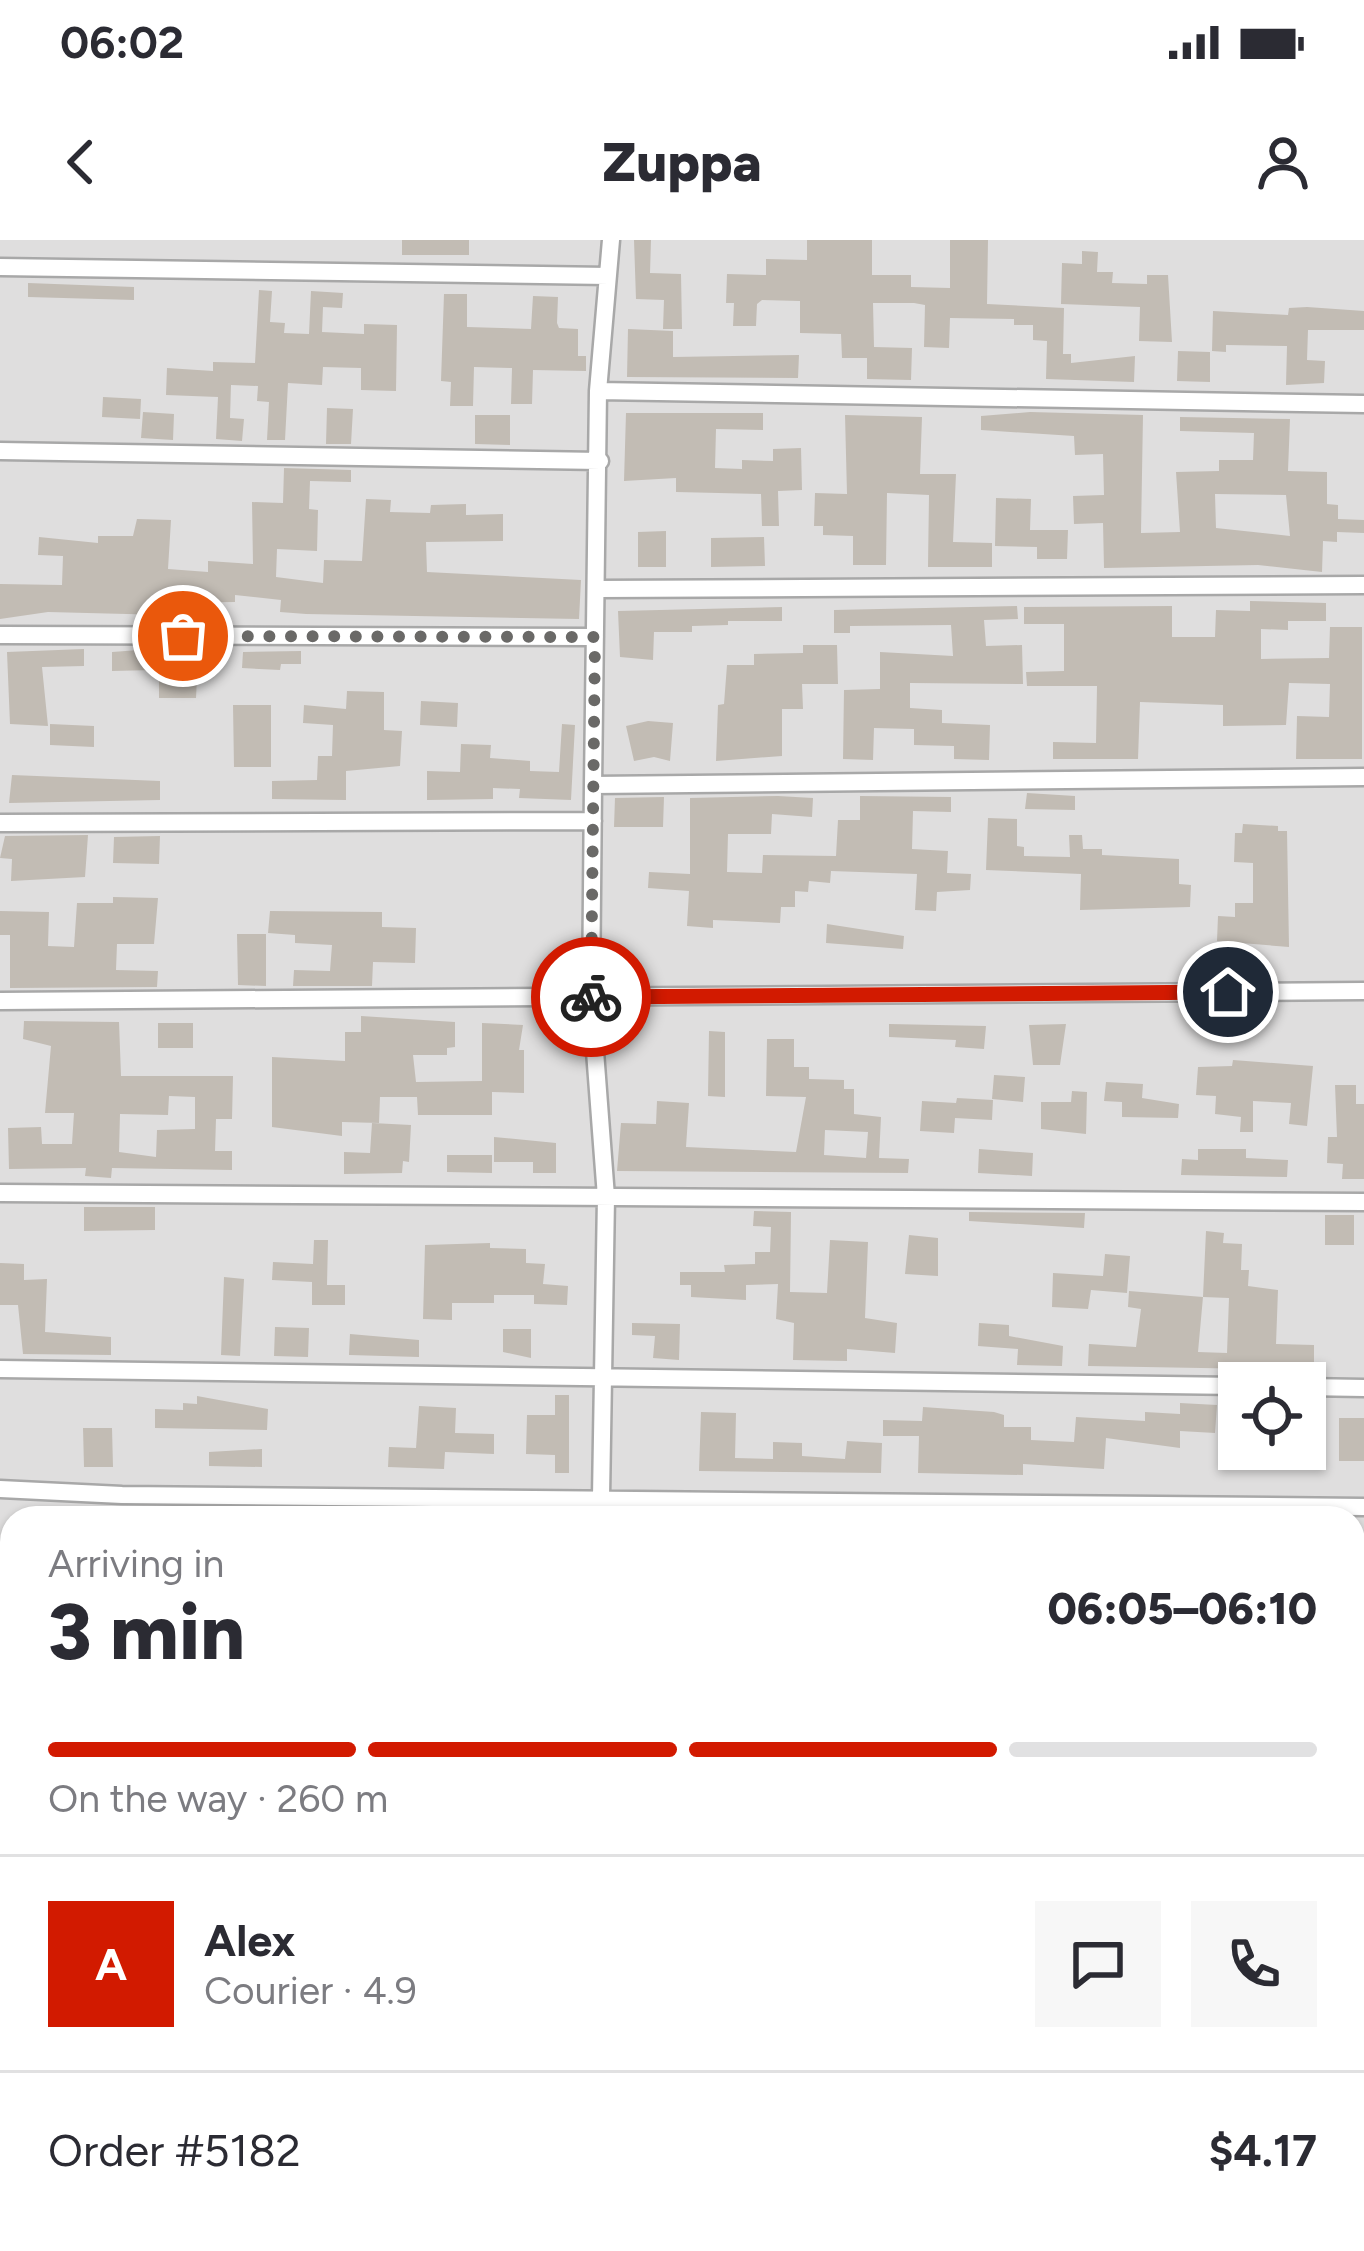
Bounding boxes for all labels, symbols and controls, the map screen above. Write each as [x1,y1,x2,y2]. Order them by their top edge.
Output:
text: 06:02 [60,15,184,69]
icon: back [48,129,114,195]
icon: person [1250,129,1316,195]
text: Zuppa [602,130,762,195]
pin [132,585,234,687]
icon: bag [150,603,216,669]
courier [531,937,651,1057]
pin [1177,941,1279,1043]
icon: home [1195,959,1261,1025]
icon: bike [558,964,624,1030]
map controls [1218,1362,1326,1470]
button: locate [1218,1362,1326,1470]
text: Arriving in [48,1540,224,1587]
text: 06:05–06:10 [1048,1581,1317,1635]
text: 3 min [48,1585,245,1679]
text: On the way · 260 m [48,1775,388,1822]
button: chat [1035,1901,1161,2027]
button: phone [1191,1901,1317,2027]
text: Alex [204,1913,295,1967]
text: A [95,1937,127,1991]
text: Courier · 4.9 [204,1967,417,2014]
text: Order #5182 [48,2123,301,2177]
text: $4.17 [1208,2123,1317,2177]

